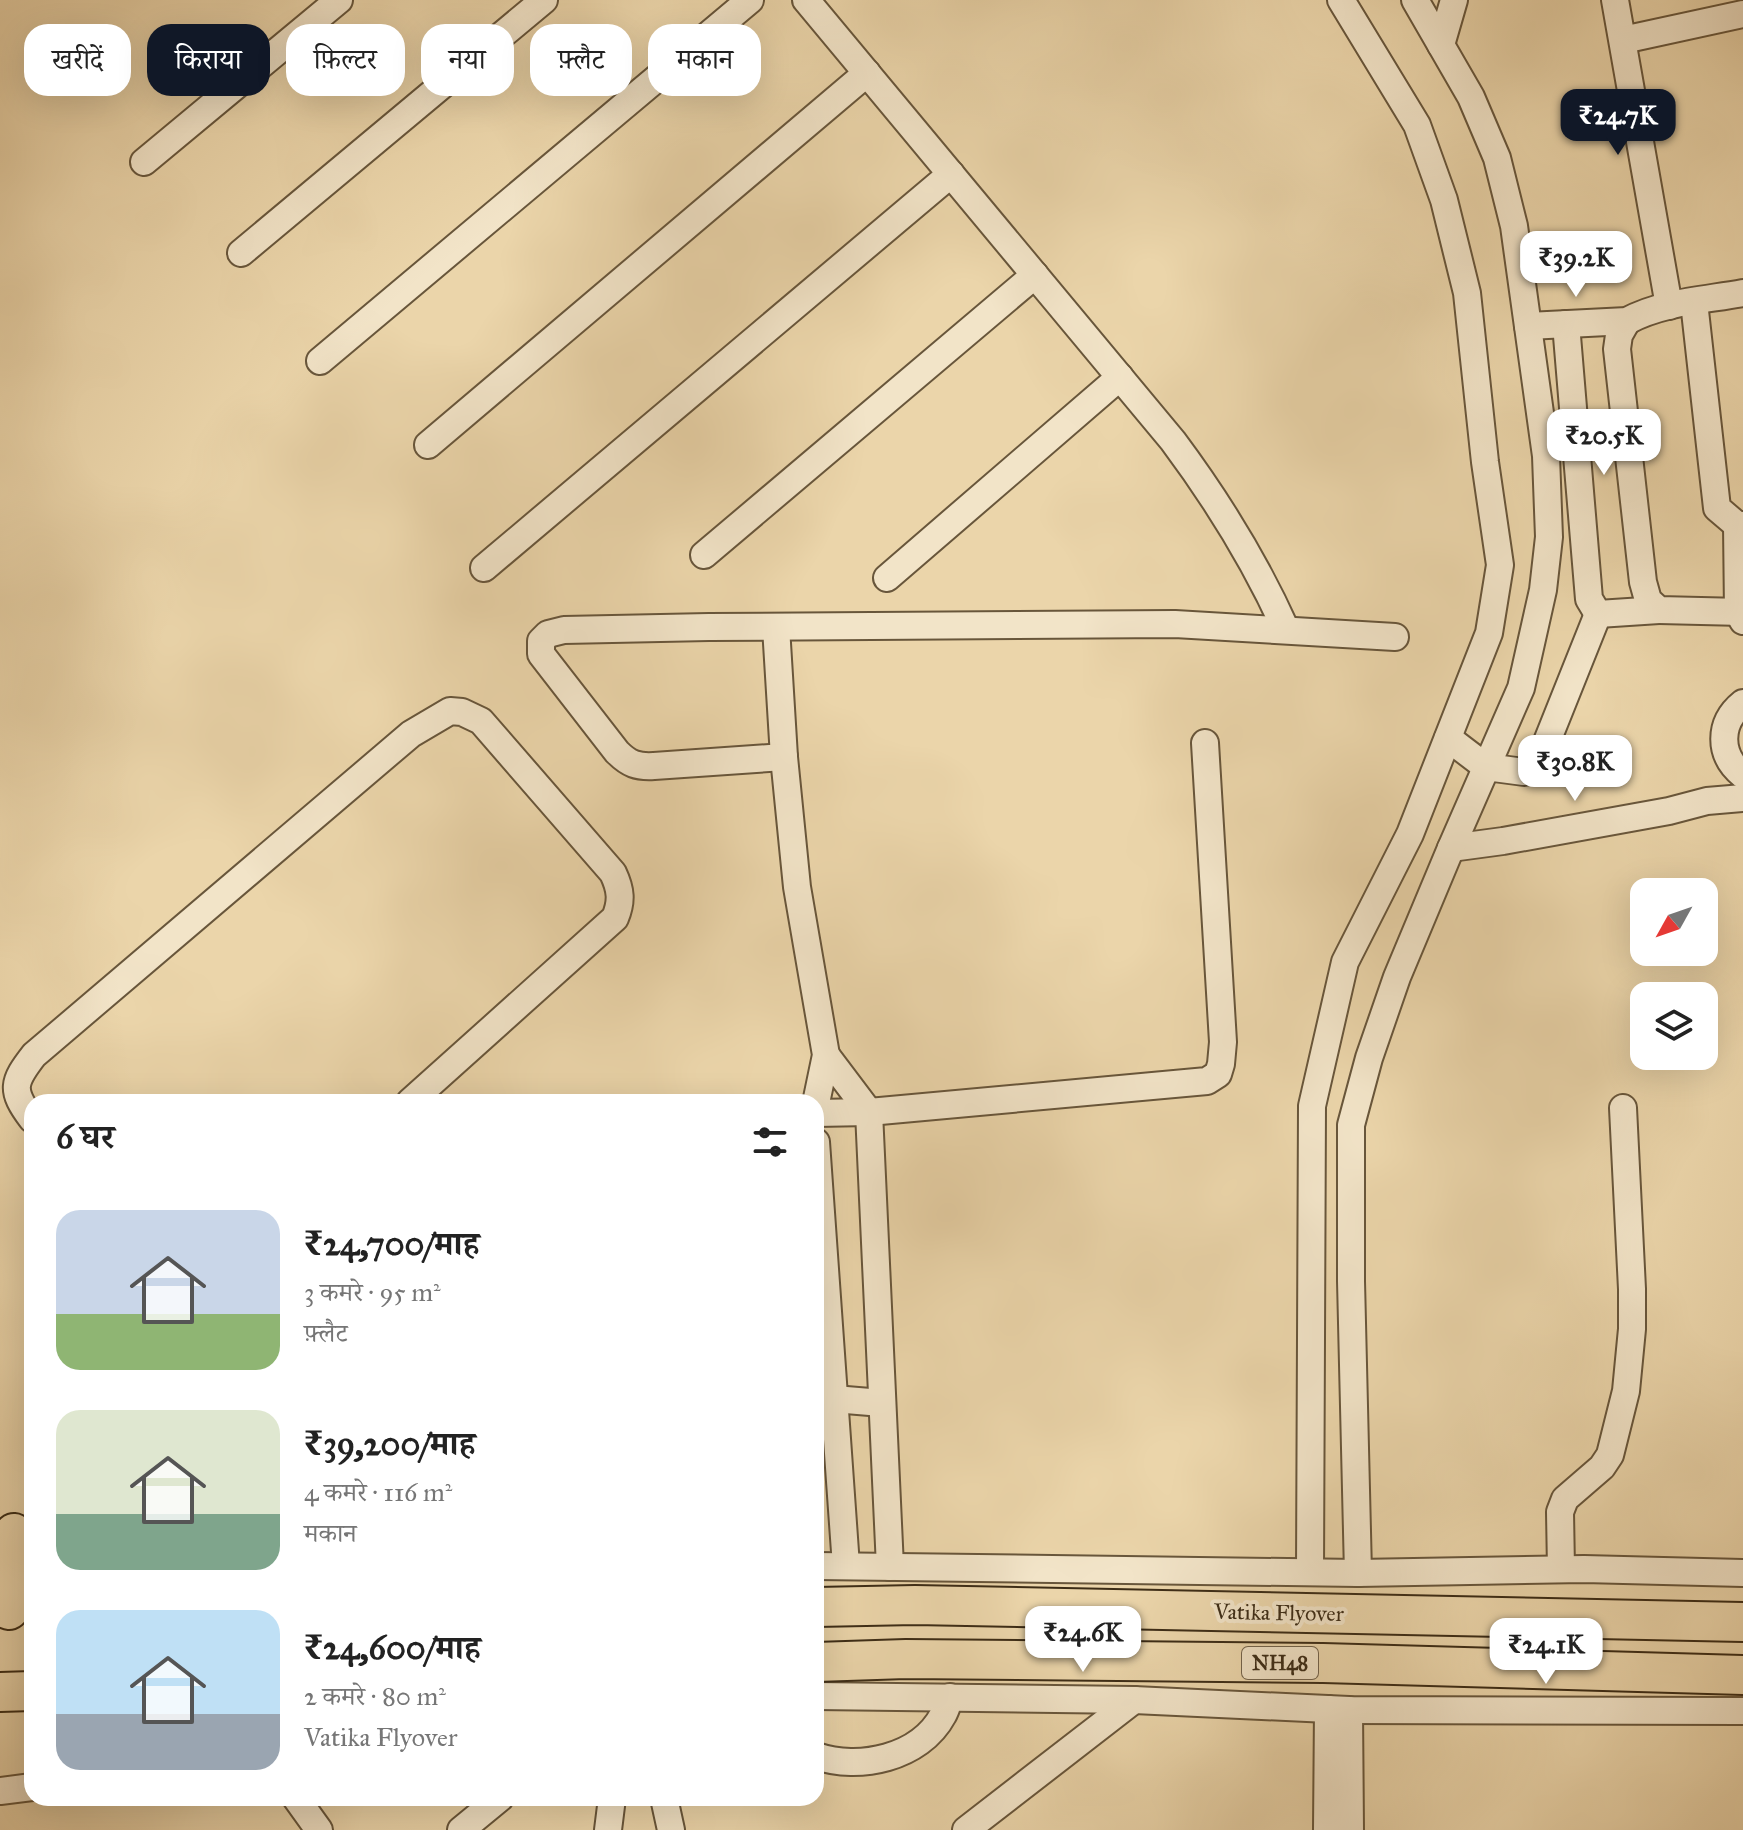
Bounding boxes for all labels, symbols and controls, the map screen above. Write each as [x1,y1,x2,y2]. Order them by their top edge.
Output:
chip: खरीदें [24,24,131,96]
chip: किराया [147,24,270,96]
chip: फ़िल्टर [286,24,405,96]
chip: नया [421,24,514,96]
chip: फ़्लैट [530,24,632,96]
chip: मकान [648,24,761,96]
pin: ₹24.7K [1553,89,1683,157]
text: ₹24.7K [1579,99,1657,131]
pin: ₹39.2K [1511,231,1641,299]
text: ₹39.2K [1538,241,1614,273]
pin: ₹20.5K [1539,409,1669,477]
text: ₹20.5K [1565,419,1643,451]
pin: ₹30.8K [1510,735,1640,803]
text: ₹30.8K [1536,745,1614,777]
north arrow [1630,878,1718,966]
map controls [1630,878,1718,1070]
button: layers [1630,982,1718,1070]
text: 6 घर [56,1116,115,1157]
icon: filters [748,1120,792,1164]
text: ₹24,700/माह [304,1223,479,1264]
icon: home [120,1242,216,1338]
text: 3 कमरे · 95 m² [304,1276,441,1308]
text: फ़्लैट [304,1317,347,1349]
text: ₹39,200/माह [304,1423,475,1464]
icon: home [120,1442,216,1538]
text: 4 कमरे · 116 m² [304,1476,452,1508]
text: मकान [304,1517,357,1549]
street label: Vatika Flyover [1213,1598,1345,1627]
pin: ₹24.6K [1018,1606,1148,1674]
text: ₹24.6K [1043,1616,1123,1648]
pin: ₹24.1K [1481,1618,1611,1686]
text: ₹24,600/माह [304,1627,481,1668]
text: ₹24.1K [1508,1628,1584,1660]
icon: home [120,1642,216,1738]
road number: NH48 [1242,1647,1318,1679]
text: 2 कमरे · 80 m² [304,1680,446,1712]
text: Vatika Flyover [304,1721,457,1753]

